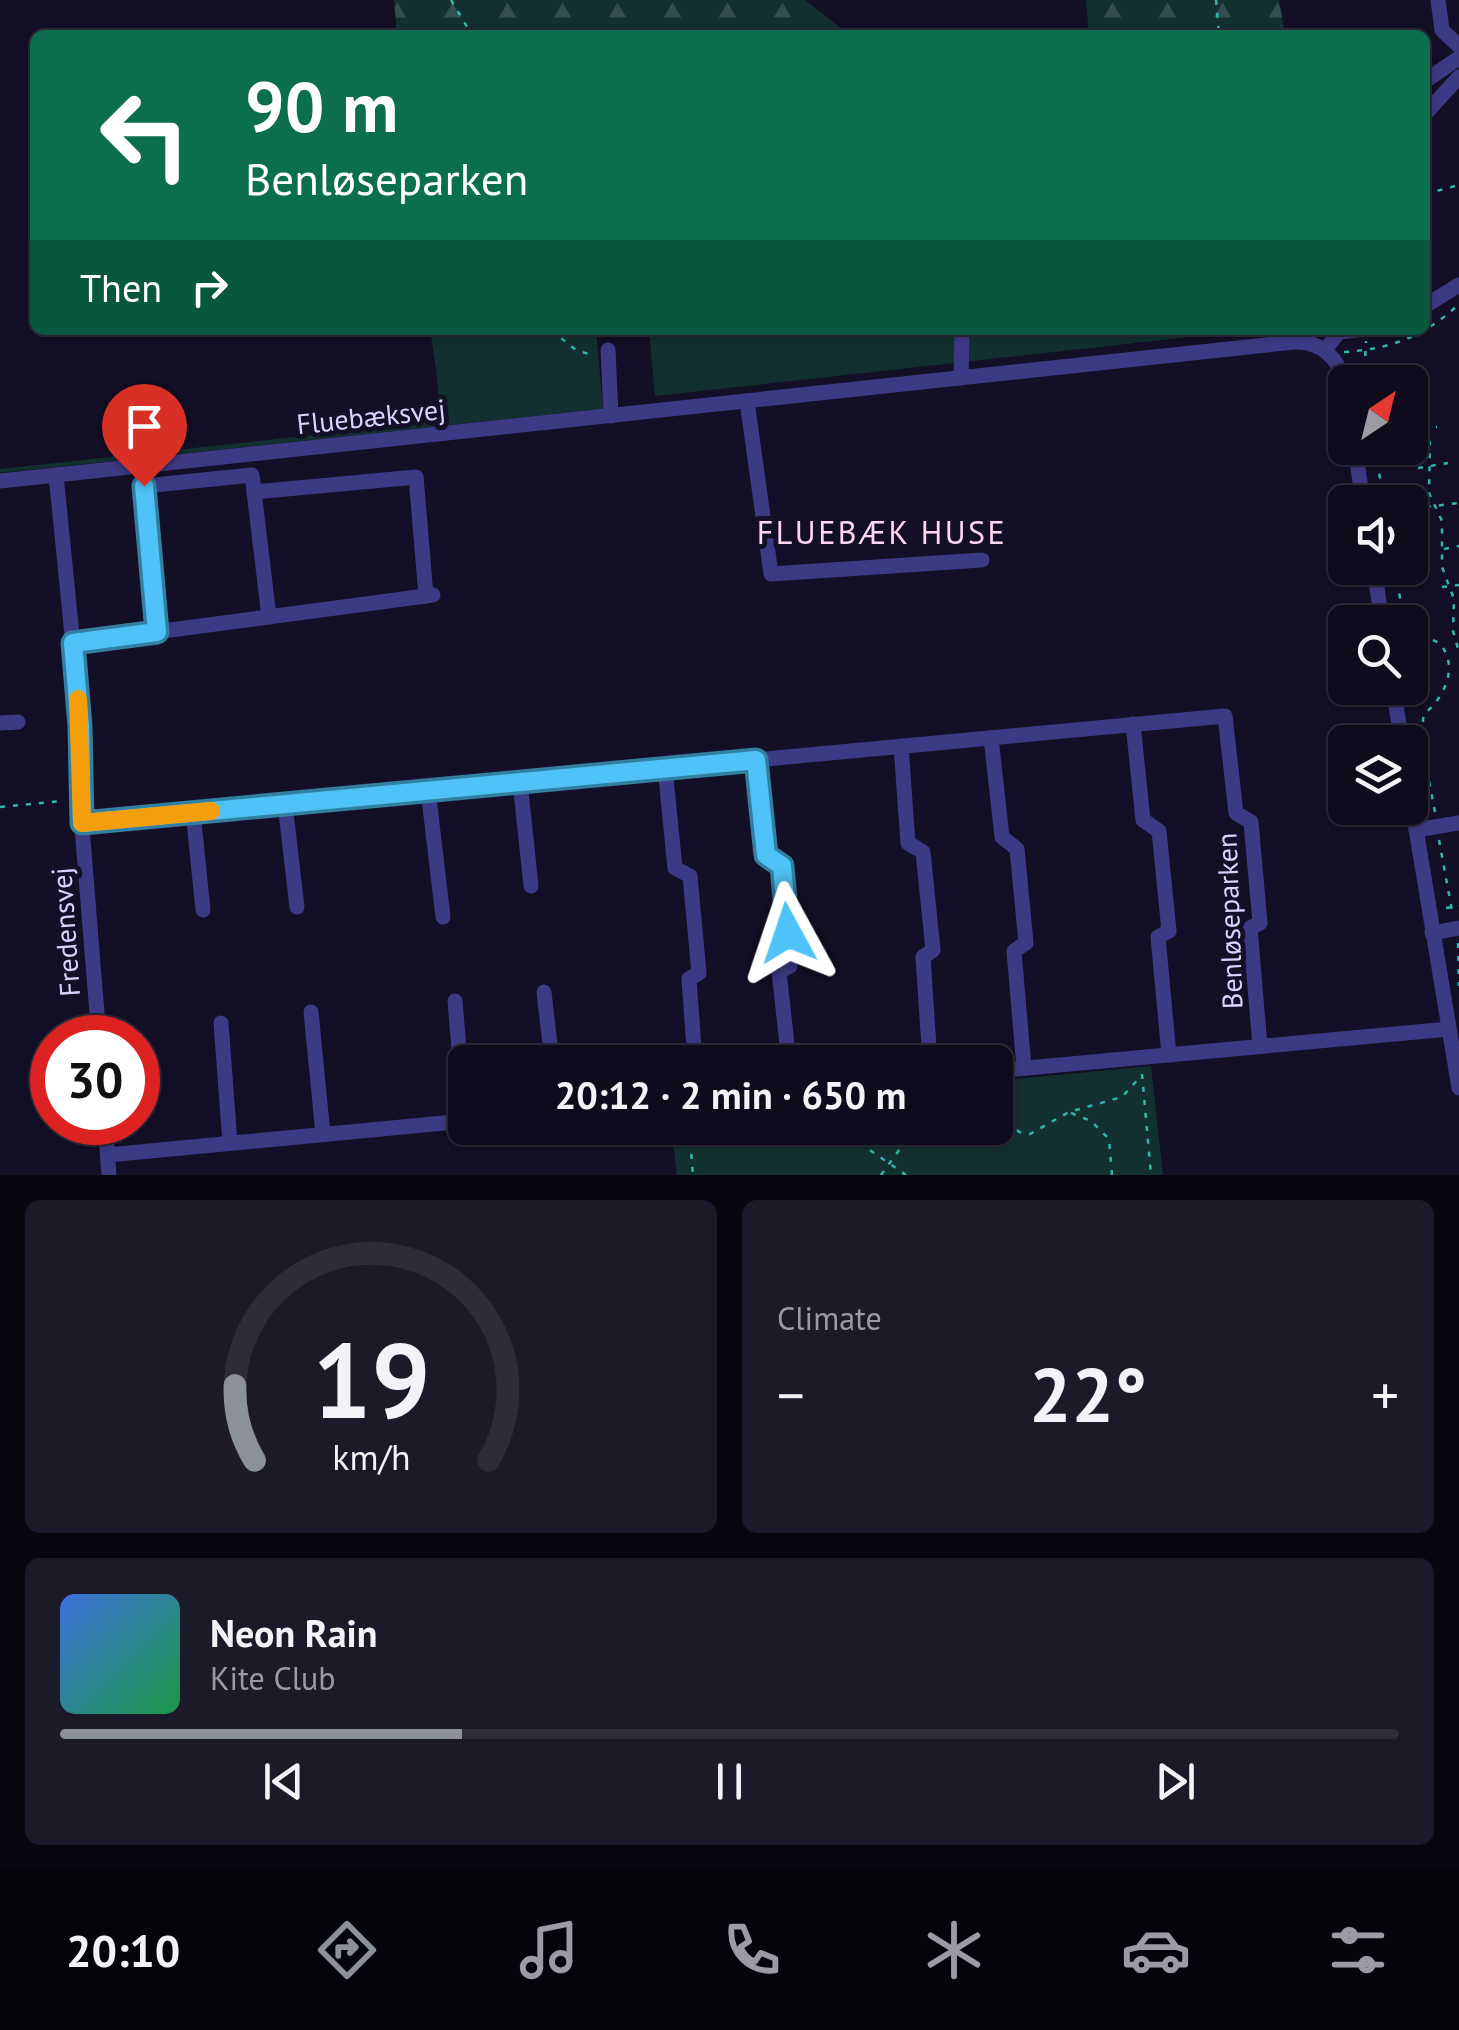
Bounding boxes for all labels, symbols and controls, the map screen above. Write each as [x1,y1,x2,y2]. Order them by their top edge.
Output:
text: 90 m [245,61,398,151]
icon: left [80,70,210,200]
text: Benløseparken [245,149,528,207]
icon: right [182,260,237,315]
text: Then [80,263,162,312]
north arrow [1328,365,1428,465]
map controls [1328,365,1428,825]
pin [102,384,187,487]
street label: Fluebæksvej [295,390,447,442]
icon: arrive [117,399,172,454]
button: sound [1328,485,1428,585]
district label: FLUEBÆK HUSE [757,511,1007,553]
button: search [1328,605,1428,705]
button: layers [1328,725,1428,825]
street label: Benløseparken [1207,832,1251,1010]
street label: Fredensvej [42,866,88,998]
position arrow [736,881,840,985]
speed limit sign: 30 [30,1015,160,1145]
text: 20:12 · 2 min · 650 m [555,1070,906,1119]
text: Climate [777,1297,882,1339]
text: 19 [312,1312,430,1447]
text: 22° [1029,1346,1147,1443]
text: − [777,1359,805,1430]
text: + [1371,1359,1399,1430]
text: km/h [332,1434,410,1480]
text: Neon Rain [210,1608,377,1657]
text: Kite Club [210,1657,336,1699]
icon: previous [256,1754,311,1809]
icon: pause [702,1754,757,1809]
icon: next [1148,1754,1203,1809]
icon: directions [312,1915,382,1985]
icon: music [514,1915,584,1985]
icon: phone [717,1915,787,1985]
icon: climate [919,1915,989,1985]
icon: car [1121,1915,1191,1985]
icon: filters [1323,1915,1393,1985]
text: 20:10 [66,1921,180,1979]

